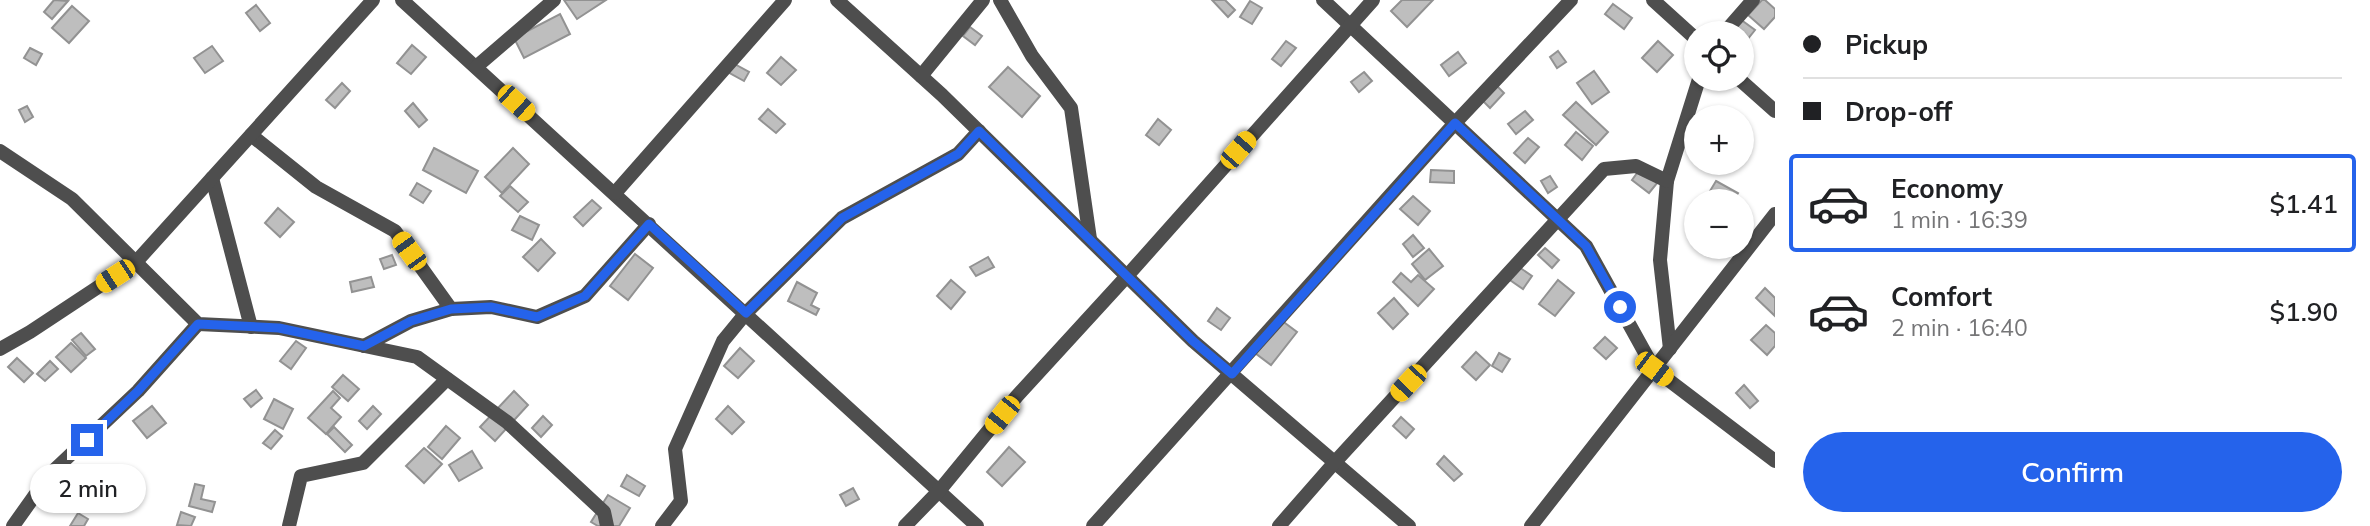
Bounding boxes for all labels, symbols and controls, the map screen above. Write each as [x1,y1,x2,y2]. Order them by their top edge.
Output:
map controls [1684,21,1754,259]
button: locate [1684,21,1754,91]
text: Pickup [1845,28,1928,61]
car [494,81,539,125]
text: Drop-off [1845,95,1952,128]
button: + [1684,105,1754,175]
car [1217,127,1260,173]
icon: car [1807,172,1870,235]
text: Economy [1891,172,2003,205]
text: $1.41 [2269,187,2338,220]
button: − [1684,189,1754,259]
text: 1 min · 16:39 [1891,205,2028,234]
car [389,228,430,274]
car [92,256,139,296]
icon: car [1807,280,1870,343]
text: Comfort [1891,280,1992,313]
route start [1604,291,1636,323]
text: $1.90 [2269,295,2338,328]
text: 2 min · 16:40 [1891,313,2028,342]
car [1631,348,1678,390]
car [1386,360,1431,406]
car [981,392,1024,438]
route end [71,424,103,456]
button: Confirm [1803,432,2342,512]
callout: 2 min [29,464,145,514]
text: 2 min [58,474,118,503]

